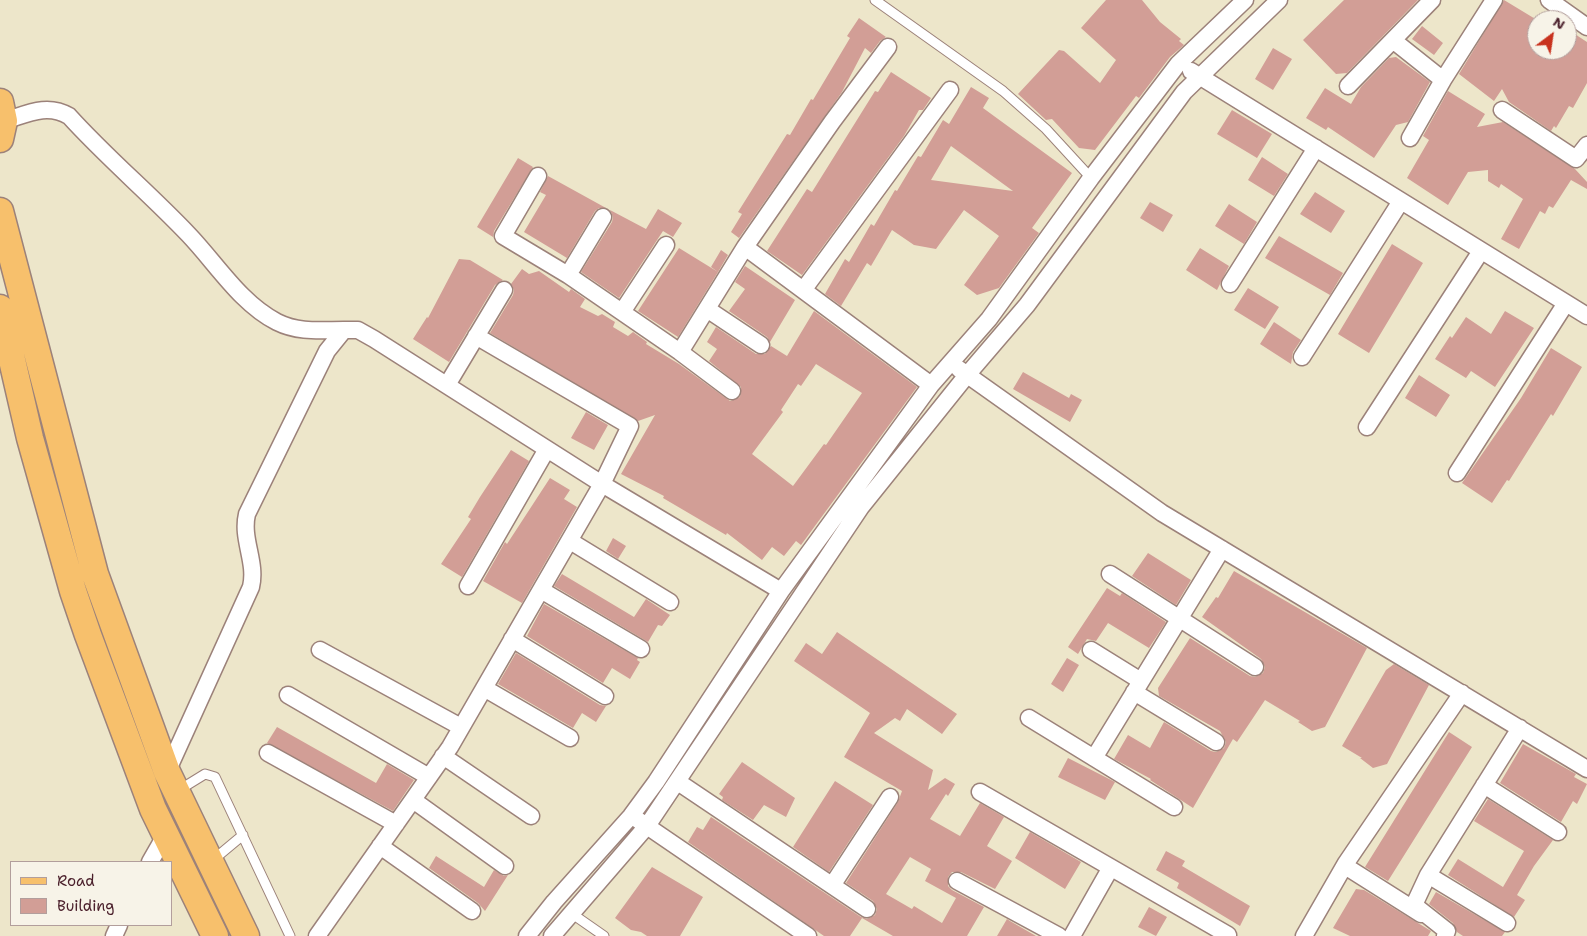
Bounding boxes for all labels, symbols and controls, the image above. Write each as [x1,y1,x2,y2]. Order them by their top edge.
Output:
north arrow [1527,10,1577,60]
text: N [1550,12,1569,34]
legend [10,861,172,926]
text: Road [57,871,95,891]
text: Building [57,896,114,916]

